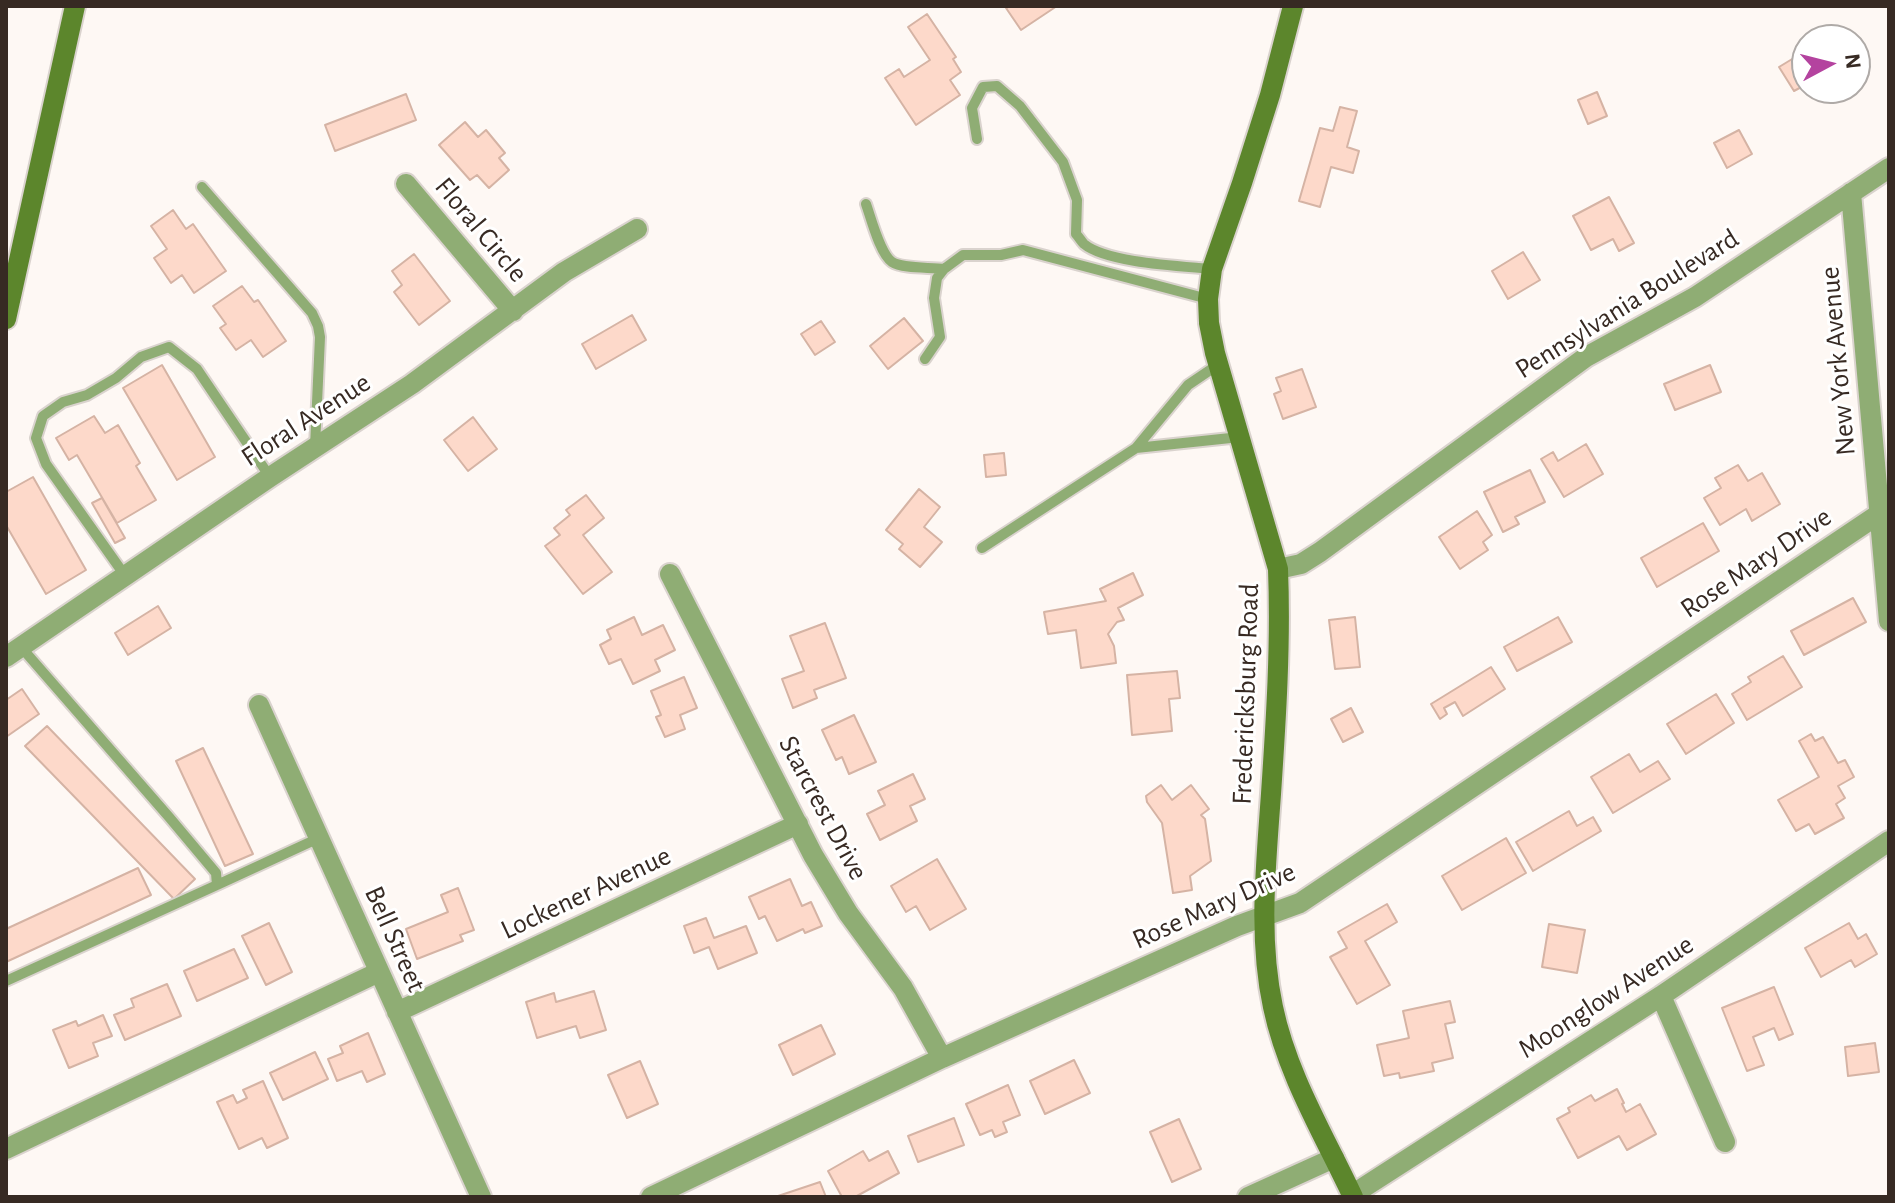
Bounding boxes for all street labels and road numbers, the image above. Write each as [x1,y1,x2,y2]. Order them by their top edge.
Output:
street label: Floral Circle [427,171,535,289]
street label: Pennsylvania Boulevard [1509,222,1745,386]
street label: New York Avenue [1813,265,1863,457]
street label: Floral Avenue [235,366,377,474]
street label: Rose Mary Drive [1674,500,1838,626]
street label: Fredericksburg Road [1225,583,1267,805]
street label: Starcrest Drive [771,730,875,886]
street label: Lockener Avenue [496,839,676,947]
street label: Rose Mary Drive [1127,855,1301,957]
street label: Bell Street [357,881,433,997]
street label: Moonglow Avenue [1512,928,1700,1066]

